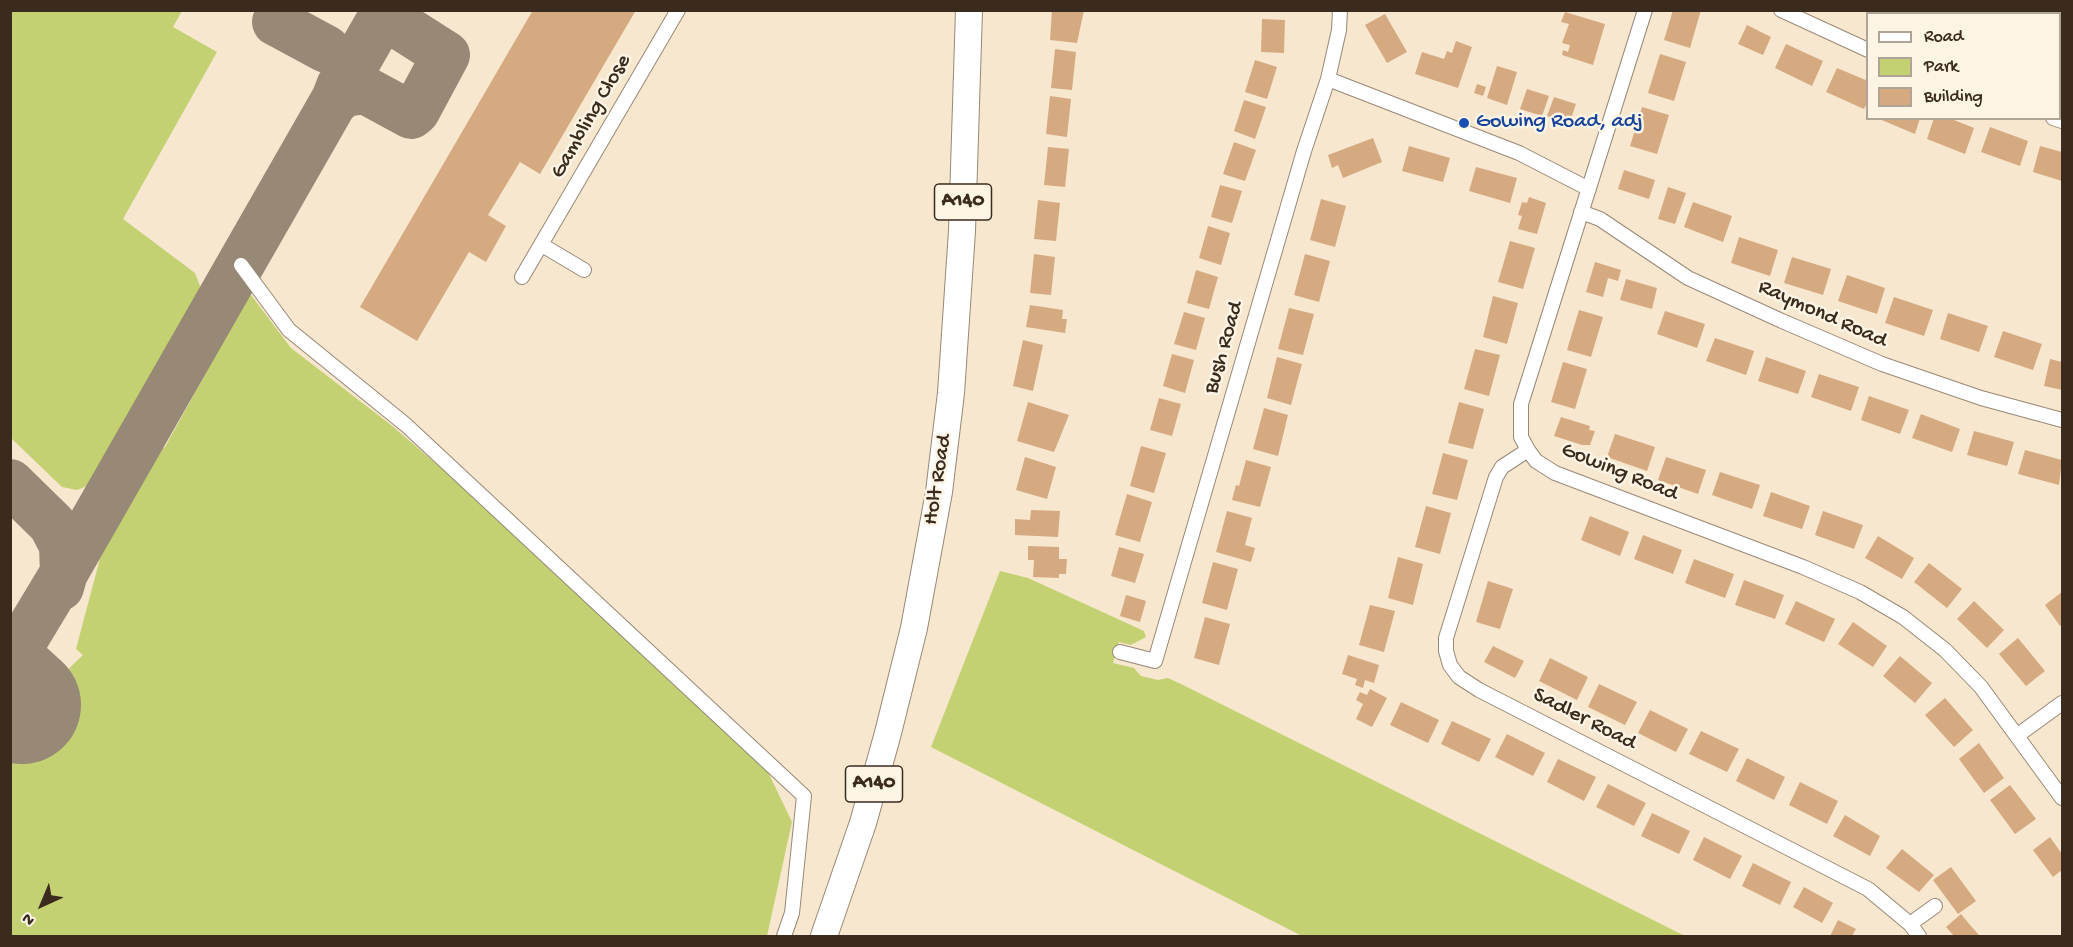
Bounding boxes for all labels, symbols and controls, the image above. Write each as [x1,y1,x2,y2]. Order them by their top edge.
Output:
legend [1866,12,2061,120]
text: Road [1924,27,1963,48]
street label: Gambling Close [546,50,638,184]
text: Park [1924,57,1958,78]
text: Building [1924,87,1983,108]
place label: Gowing Road, adj [1476,110,1643,136]
marker: Gowing Road, adj [1457,116,1471,130]
road number: A140 [934,184,992,220]
street label: Raymond Road [1754,275,1890,355]
street label: Bush Road [1199,299,1251,397]
street label: Holt Road [919,433,959,527]
street label: Gowing Road [1557,438,1681,508]
street label: Sadler Road [1528,683,1640,757]
road number: A140 [846,766,902,802]
north arrow [12,875,72,935]
text: N [19,908,40,929]

